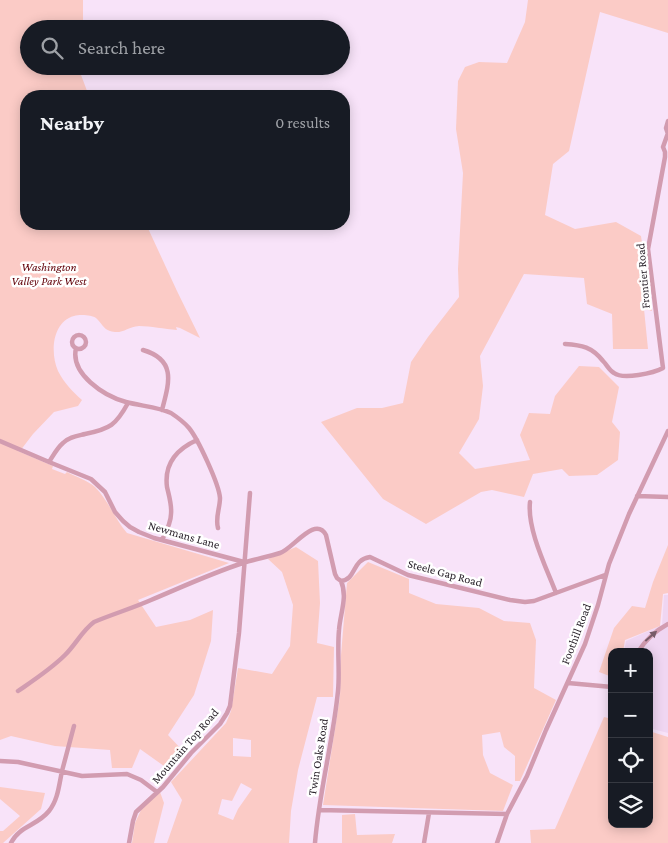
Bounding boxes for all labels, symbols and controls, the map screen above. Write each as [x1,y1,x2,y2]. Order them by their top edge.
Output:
search box [20,20,350,75]
icon: search [38,34,66,62]
text: Search here [78,37,165,58]
text: Nearby [40,111,104,135]
text: 0 results [275,114,330,131]
street label: Frontier Road [633,242,653,309]
park label: Washington Valley Park West [12,260,87,288]
street label: Newmans Lane [147,518,221,552]
street label: Steele Gap Road [406,556,485,590]
street label: Foothill Road [558,601,594,666]
one-way arrow [645,630,657,642]
map controls [608,648,653,828]
button: + [608,648,653,693]
button: − [608,693,653,738]
street label: Mountain Top Road [149,705,222,786]
street label: Twin Oaks Road [305,717,331,796]
button: locate [608,738,653,783]
button: layers [608,783,653,828]

